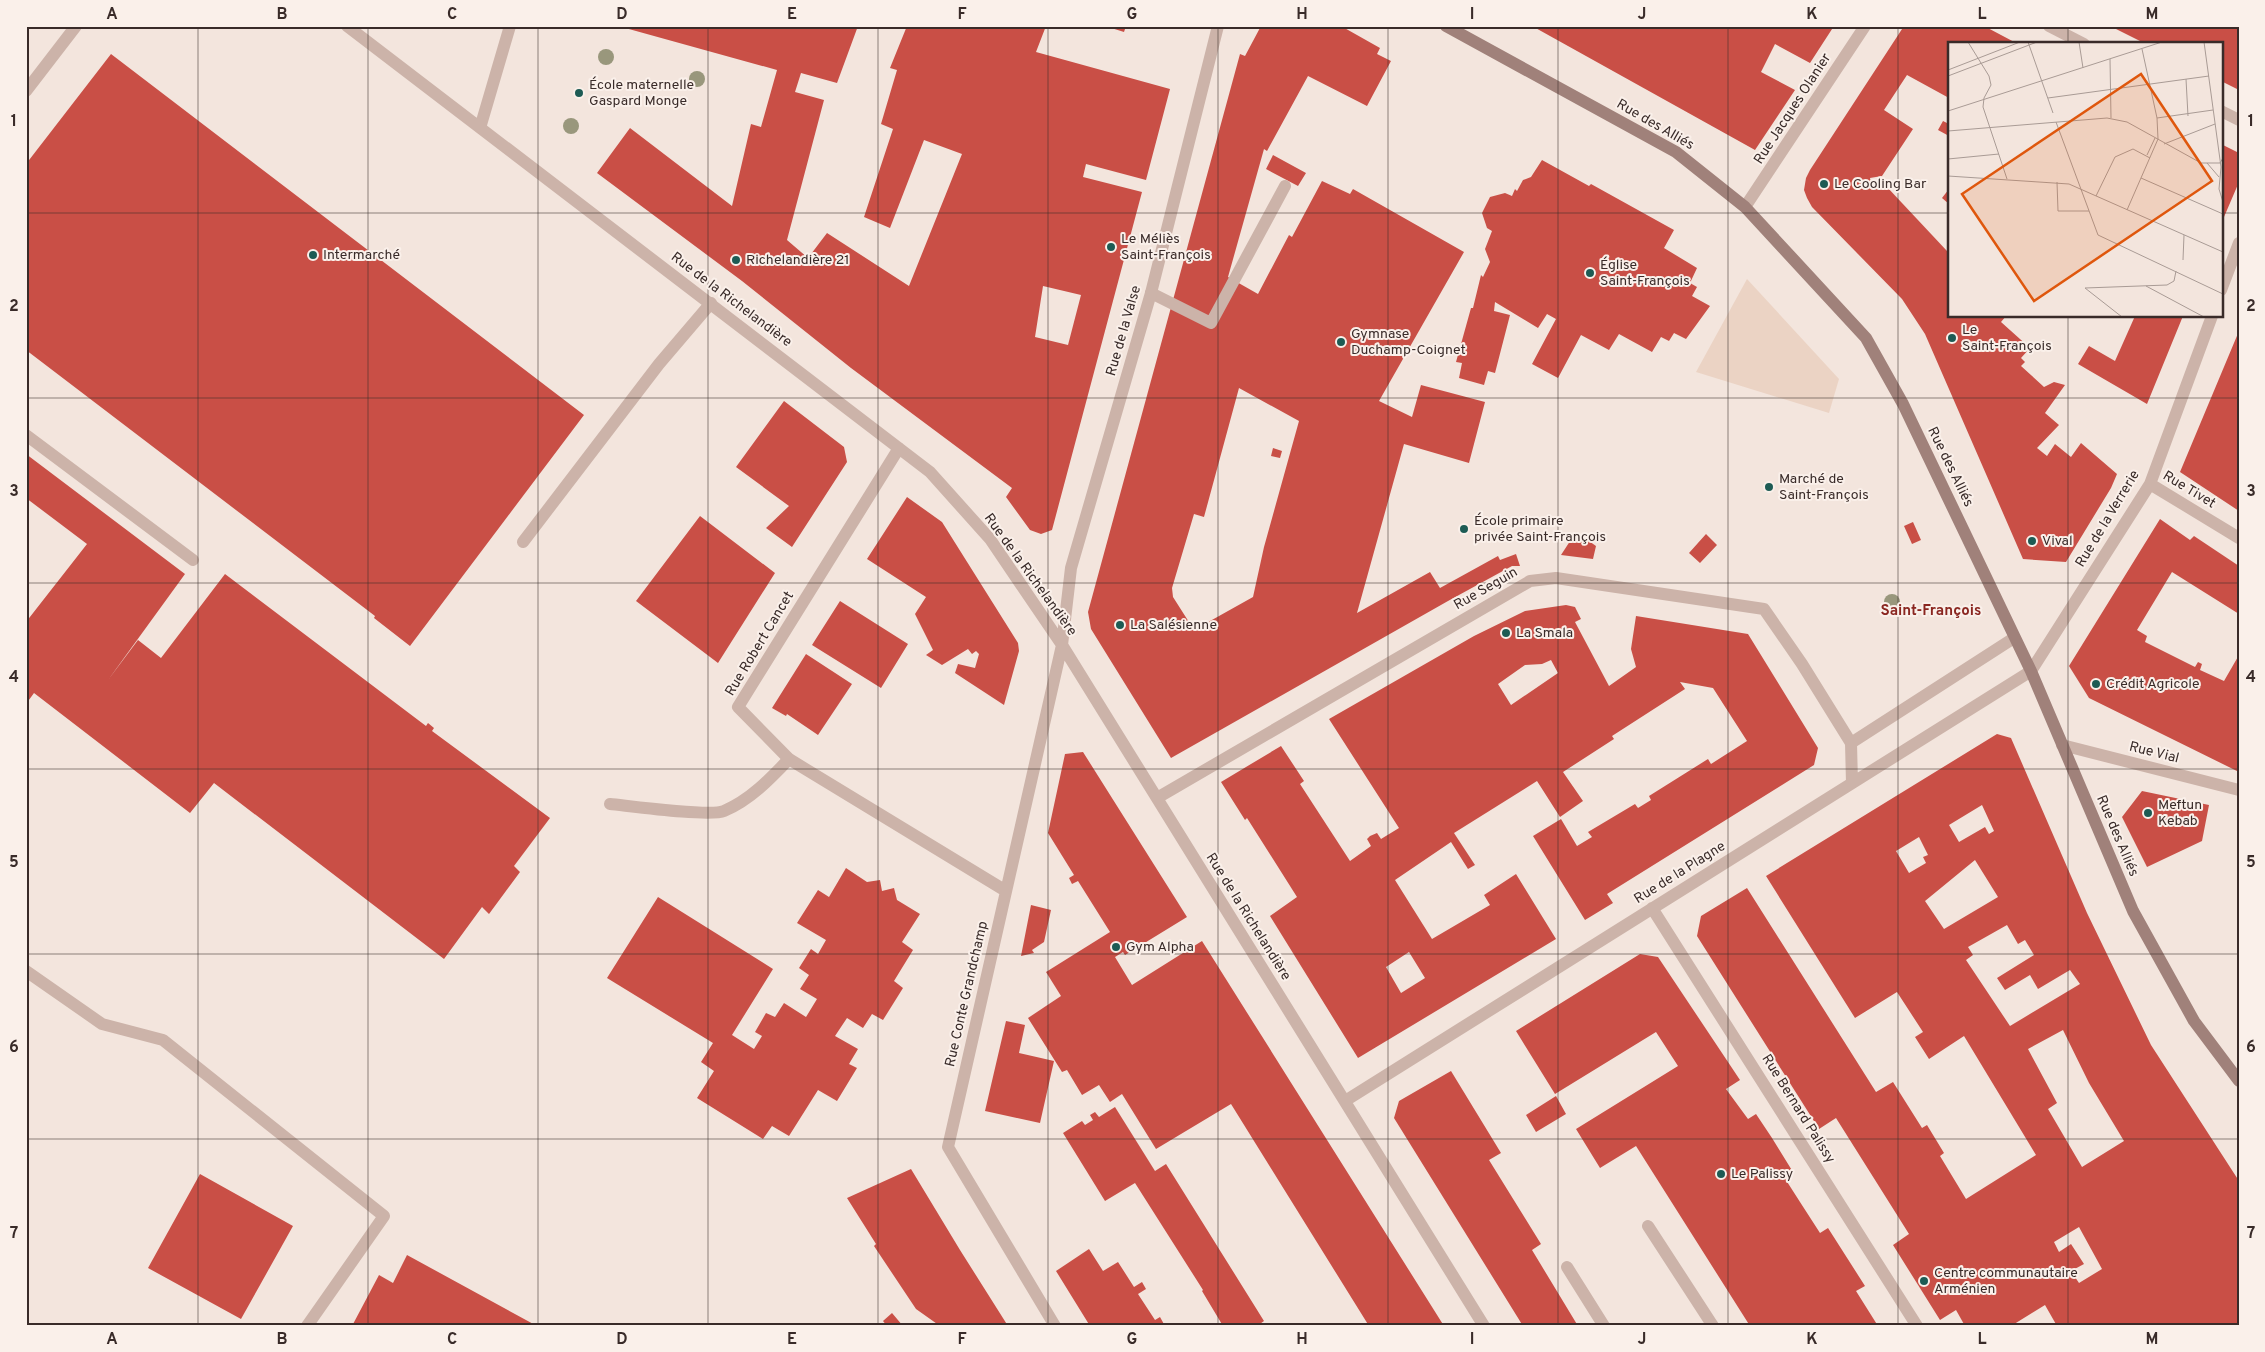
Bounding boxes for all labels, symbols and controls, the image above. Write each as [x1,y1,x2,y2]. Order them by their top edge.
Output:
text: A [106,5,118,25]
text: B [276,5,288,25]
text: C [447,5,457,25]
text: D [616,5,628,25]
text: E [787,5,797,25]
text: F [957,5,967,25]
text: G [1127,5,1137,25]
text: H [1296,5,1308,25]
text: I [1470,5,1474,25]
text: J [1638,5,1646,25]
text: K [1806,5,1818,25]
text: L [1977,5,1987,25]
text: M [2146,5,2158,25]
inset map [1948,42,2222,318]
street label: Rue Jacques Olanier [1751,50,1836,168]
place label: École maternelle Gaspard Monge [589,76,694,110]
marker: École maternelle Gaspard Monge [573,87,585,99]
street label: Rue des Alliés [1613,96,1697,154]
text: 1 [11,112,17,132]
text: 1 [2248,112,2254,132]
place label: Le Cooling Bar [1834,176,1927,193]
marker: Le Cooling Bar [1818,178,1830,190]
place label: Le Méliès Saint-François [1121,231,1211,264]
marker: Le Méliès Saint-François [1105,241,1117,253]
place label: Intermarché [323,247,400,264]
marker: Intermarché [307,249,319,261]
street label: Rue de la Richelandière [667,249,795,351]
place label: Richelandière 21 [746,252,849,269]
marker: Richelandière 21 [730,254,742,266]
place label: Église Saint-François [1600,256,1690,290]
marker: Église Saint-François [1584,267,1596,279]
street label: Rue de la Valse [1103,284,1145,378]
text: 2 [9,297,19,317]
text: 2 [2246,297,2256,317]
place label: Le Saint-François [1962,322,2052,355]
place label: Gymnase Duchamp-Coignet [1351,326,1466,359]
marker: Le Saint-François [1946,332,1958,344]
marker: Gymnase Duchamp-Coignet [1335,336,1347,348]
street label: Rue des Alliés [1923,424,1977,510]
street label: Rue de la Verrerie [2072,467,2144,571]
street label: Rue Tivet [2159,468,2219,512]
place label: Marché de Saint-François [1779,471,1869,504]
marker: Marché de Saint-François [1763,481,1775,493]
text: 3 [9,482,19,502]
text: 3 [2246,482,2256,502]
street label: Rue de la Richelandière [980,510,1080,640]
place label: École primaire privée Saint-François [1474,512,1606,546]
marker: École primaire privée Saint-François [1458,523,1470,535]
place label: Vival [2042,533,2073,550]
marker: Vival [2026,535,2038,547]
street label: Rue Seguin [1451,564,1521,614]
street label: Rue Robert Cancet [722,589,798,699]
district label: Saint-François [1881,602,1981,621]
place label: La Salésienne [1130,617,1217,634]
marker: La Salésienne [1114,619,1126,631]
place label: La Smala [1516,625,1573,642]
marker: La Smala [1500,627,1512,639]
text: 4 [9,668,19,688]
text: 4 [2246,668,2256,688]
place label: Crédit Agricole [2106,676,2200,693]
marker: Crédit Agricole [2090,678,2102,690]
street label: Rue Vial [2127,739,2181,767]
street label: Rue des Alliés [2092,793,2142,879]
place label: Meftun Kebab [2158,797,2202,830]
marker: Meftun Kebab [2142,807,2154,819]
street label: Rue de la Plagne [1631,838,1729,908]
street label: Rue de la Richelandière [1202,850,1294,984]
text: 5 [9,853,19,873]
text: 5 [2246,853,2256,873]
street label: Rue Conte Grandchamp [942,919,992,1069]
place label: Gym Alpha [1126,939,1194,956]
marker: Gym Alpha [1110,941,1122,953]
text: 6 [9,1038,19,1058]
text: 6 [2246,1038,2256,1058]
street label: Rue Bernard Palissy [1758,1051,1838,1167]
place label: Le Palissy [1731,1166,1793,1183]
marker: Le Palissy [1715,1168,1727,1180]
text: 7 [10,1224,18,1244]
text: 7 [2247,1224,2255,1244]
place label: Centre communautaire Arménien [1934,1265,2078,1298]
marker: Centre communautaire Arménien [1918,1275,1930,1287]
text: A [106,1330,118,1350]
text: B [276,1330,288,1350]
text: C [447,1330,457,1350]
text: D [616,1330,628,1350]
text: E [787,1330,797,1350]
text: F [957,1330,967,1350]
text: G [1127,1330,1137,1350]
text: H [1296,1330,1308,1350]
text: I [1470,1330,1474,1350]
text: J [1638,1330,1646,1350]
text: K [1806,1330,1818,1350]
text: L [1977,1330,1987,1350]
text: M [2146,1330,2158,1350]

